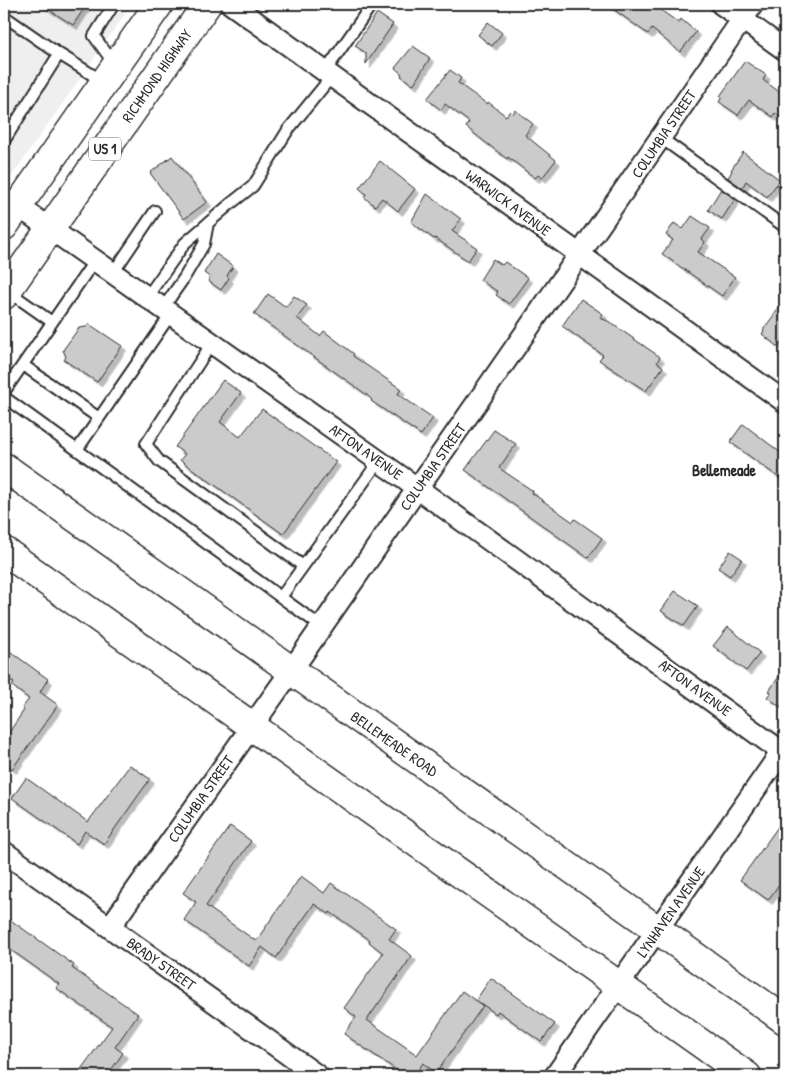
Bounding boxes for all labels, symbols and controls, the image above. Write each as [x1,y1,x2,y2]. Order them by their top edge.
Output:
street label: RICHMOND HIGHWAY [117,25,197,127]
street label: COLUMBIA STREET [626,85,701,182]
road number: US 1 [89,138,121,160]
street label: WARWICK AVENUE [461,164,556,241]
street label: COLUMBIA STREET [395,418,471,515]
street label: AFTON AVENUE [325,419,407,485]
district label: Bellemeade [692,459,757,481]
street label: AFTON AVENUE [655,654,736,721]
street label: BELLEMEADE ROAD [347,706,443,782]
street label: COLUMBIA STREET [163,750,239,847]
street label: LYNHAVEN AVENUE [632,862,710,961]
street label: BRADY STREET [123,932,201,996]

